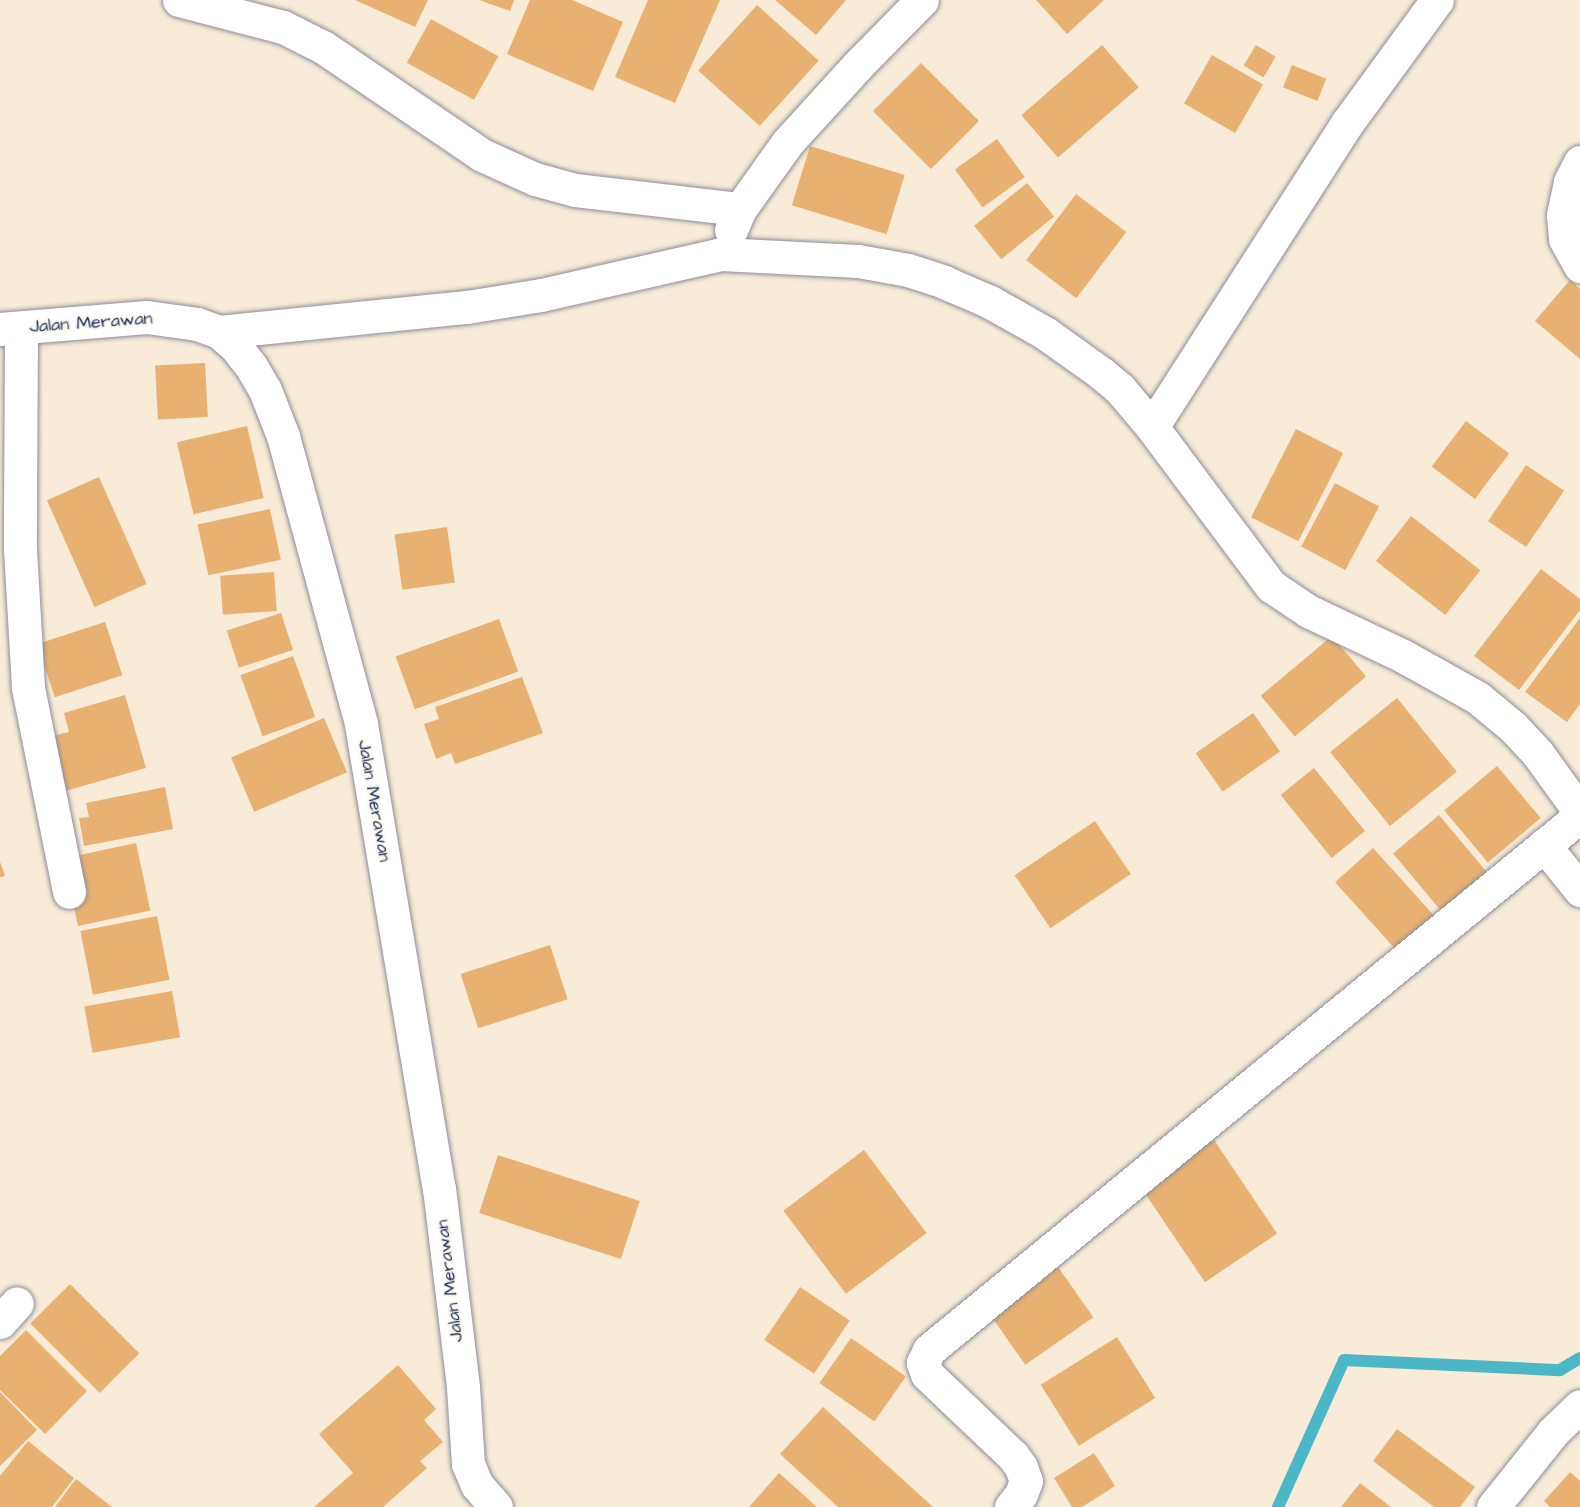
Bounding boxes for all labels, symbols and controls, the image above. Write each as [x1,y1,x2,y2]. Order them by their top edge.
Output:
street label: Jalan Merawan [29,308,153,338]
street label: Jalan Merawan [353,738,395,864]
street label: Jalan Merawan [432,1218,468,1344]

